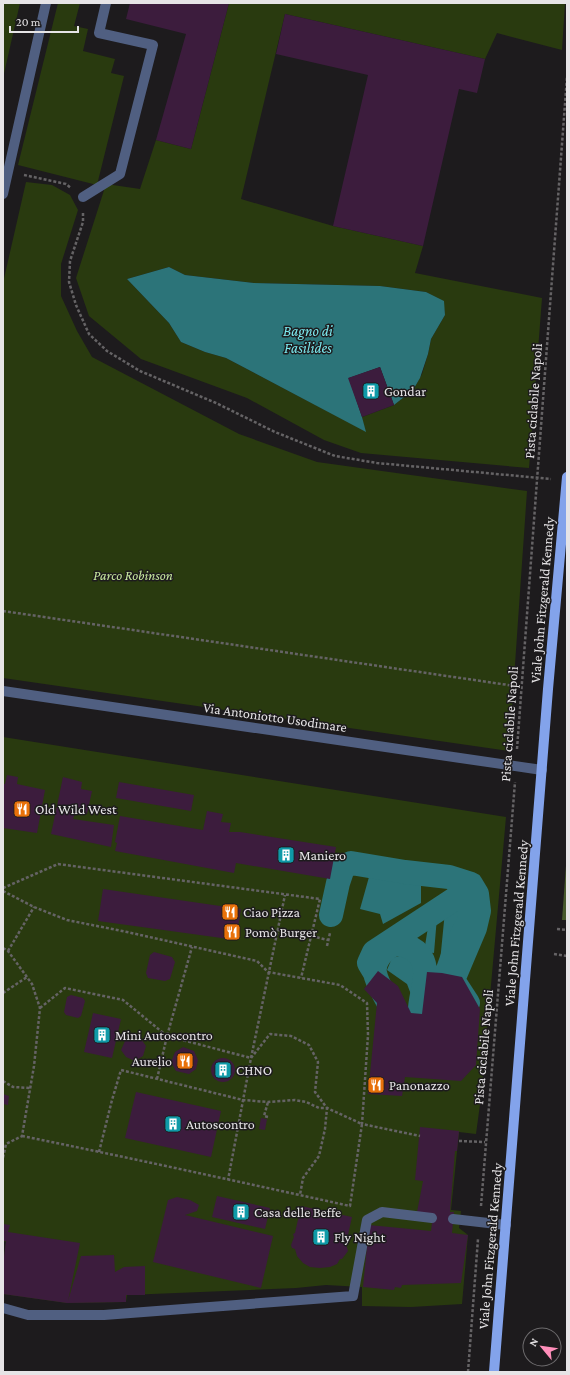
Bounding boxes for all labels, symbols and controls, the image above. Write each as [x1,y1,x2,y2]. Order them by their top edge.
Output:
scale bar [10,8,78,34]
text: 20 m [16,15,41,29]
water label: Bagno di Fasilides [283,323,334,356]
street label: Pista ciclabile Napoli [521,342,545,459]
building icon: Gondar [361,381,381,401]
place label: Gondar [384,383,426,399]
street label: Viale John Fitzgerald Kennedy [527,516,557,684]
park label: Parco Robinson [93,567,173,583]
street label: Pista ciclabile Napoli [497,665,521,782]
street label: Via Antoniotto Usodimare [202,699,348,735]
restaurant icon: Old Wild West [12,799,32,819]
place label: Old Wild West [35,801,117,817]
street label: Viale John Fitzgerald Kennedy [501,839,531,1007]
building icon: Maniero [276,845,296,865]
place label: Maniero [299,847,346,863]
restaurant icon: Ciao Pizza [220,902,240,922]
place label: Ciao Pizza [243,904,301,920]
restaurant icon: Pomò Burger [222,922,242,942]
place label: Pomò Burger [245,924,317,940]
street label: Pista ciclabile Napoli [470,988,496,1105]
building icon: Mini Autoscontro [92,1025,112,1045]
place label: Mini Autoscontro [115,1027,213,1043]
restaurant icon: Aurelio [175,1051,195,1071]
place label: Aurelio [132,1053,172,1069]
building icon: CHNO [213,1060,233,1080]
place label: CHNO [236,1062,272,1078]
restaurant icon: Panonazzo [366,1075,386,1095]
place label: Panonazzo [389,1077,450,1093]
building icon: Autoscontro [163,1114,183,1134]
place label: Autoscontro [186,1116,255,1132]
street label: Viale John Fitzgerald Kennedy [475,1162,505,1330]
building icon: Casa delle Beffe [231,1202,251,1222]
place label: Casa delle Beffe [254,1204,341,1220]
building icon: Fly Night [311,1227,331,1247]
place label: Fly Night [334,1229,386,1245]
north arrow [522,1327,562,1367]
text: N [526,1336,541,1348]

